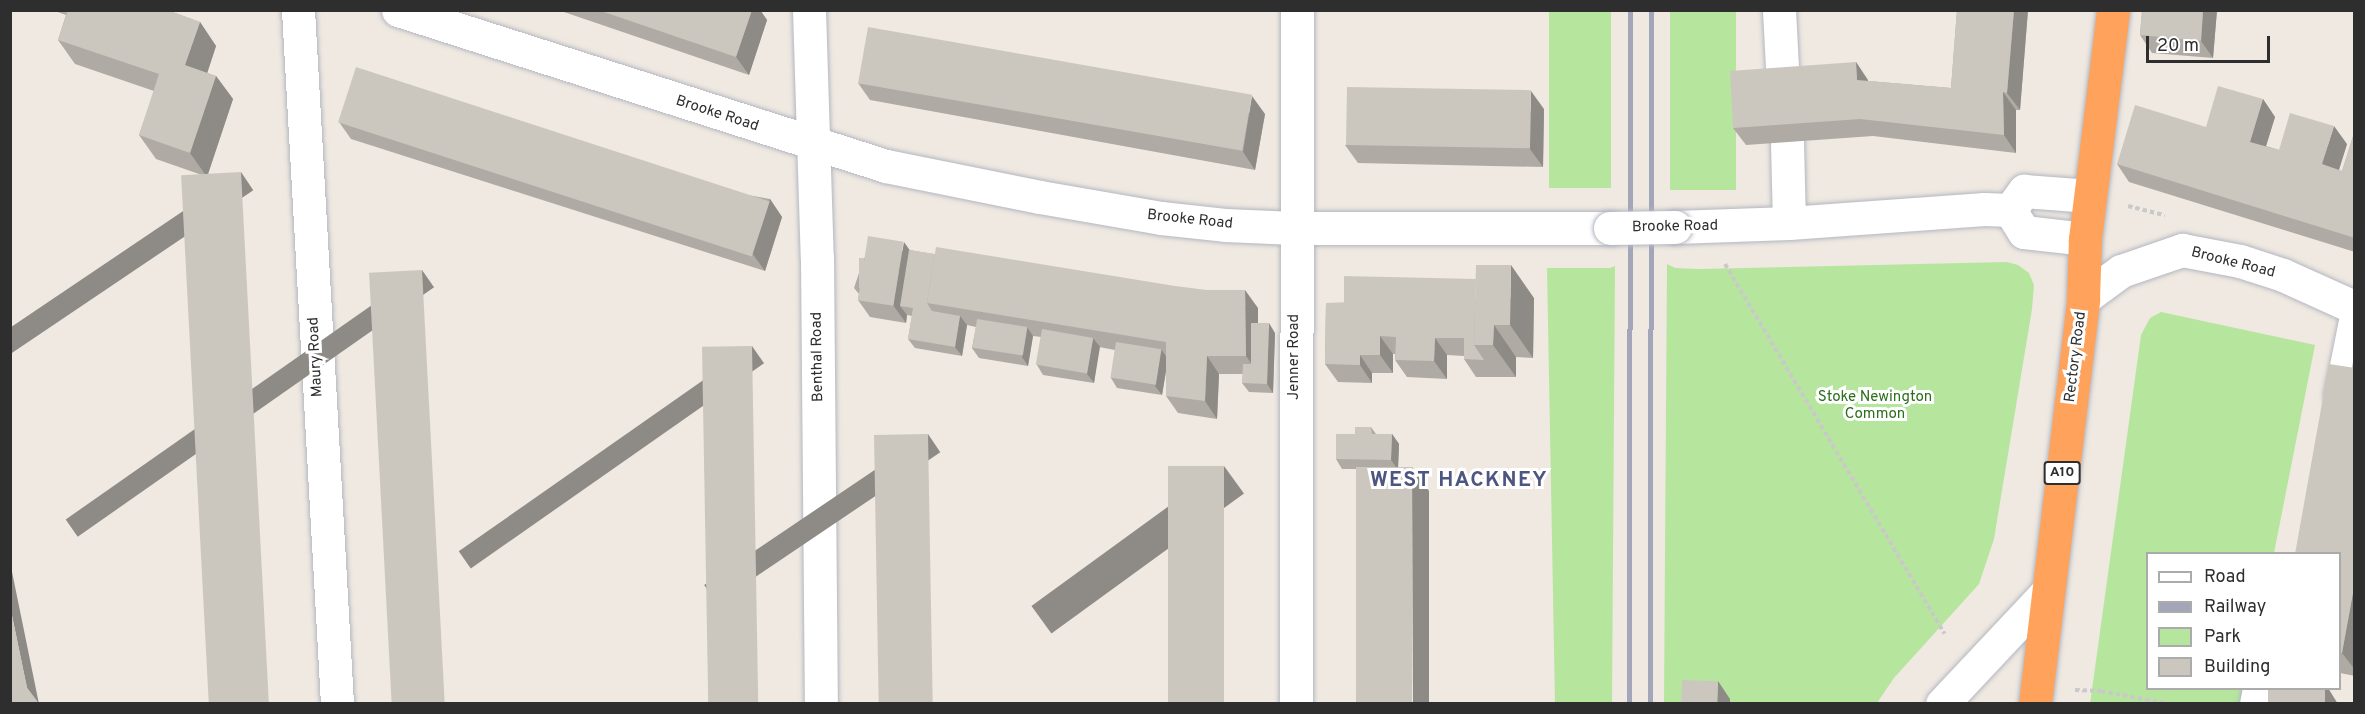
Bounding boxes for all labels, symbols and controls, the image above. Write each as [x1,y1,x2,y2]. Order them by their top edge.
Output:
scale bar [2149,24,2274,62]
text: 20 m [2157,35,2199,58]
street label: Brooke Road [673,92,761,136]
street label: Brooke Road [1146,207,1234,233]
street label: Brooke Road [1632,217,1718,237]
street label: Brooke Road [2189,244,2277,282]
street label: Rectory Road [2062,311,2090,403]
street label: Benthal Road [808,312,828,402]
street label: Jenner Road [1286,314,1304,400]
street label: Maury Road [305,316,327,398]
park label: Stoke Newington Common [1818,388,1932,423]
road number: A10 [2042,462,2082,484]
district label: WEST HACKNEY [1370,468,1548,494]
legend [2146,552,2341,690]
text: Road [2204,566,2246,589]
text: Railway [2204,596,2266,619]
text: Park [2204,626,2241,649]
text: Building [2204,656,2270,679]

